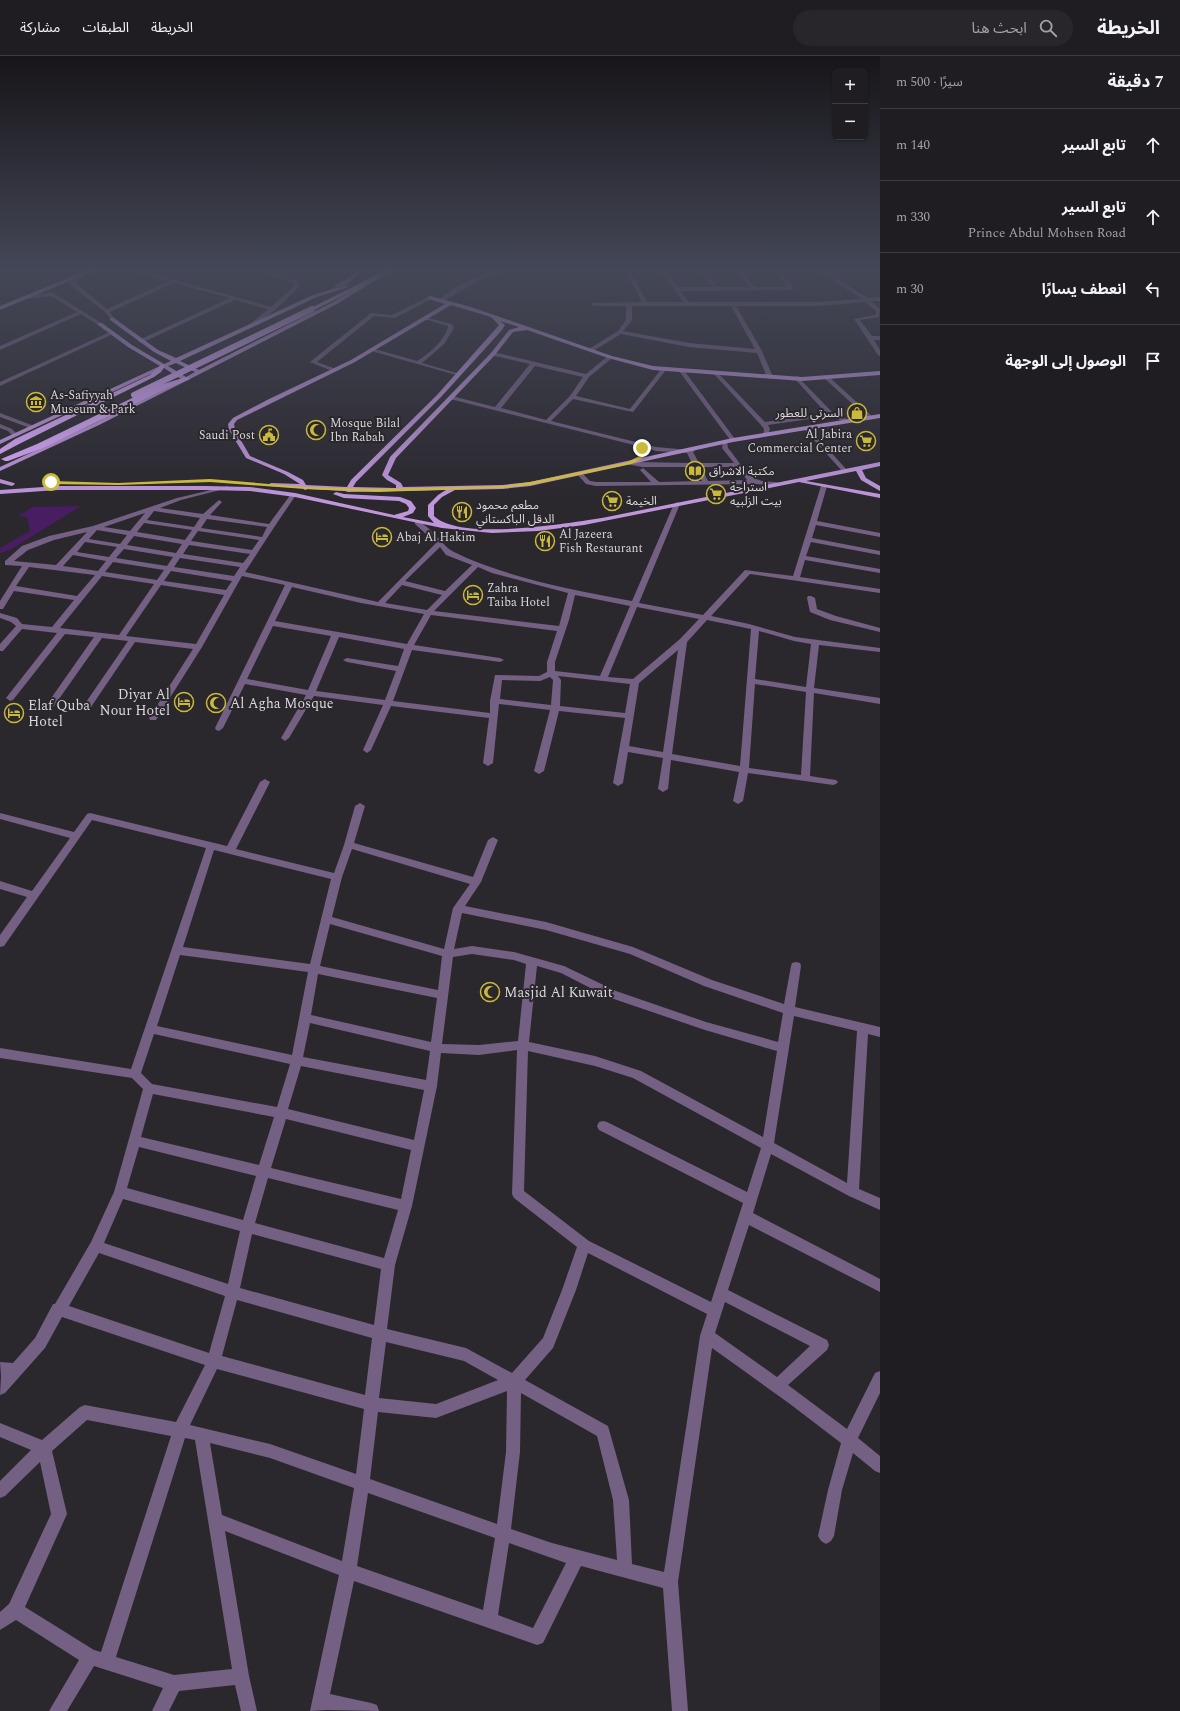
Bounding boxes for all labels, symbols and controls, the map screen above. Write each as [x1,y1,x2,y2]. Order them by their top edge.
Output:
search box [793,10,1073,46]
text: الخريطة [1097,14,1160,43]
text: مشاركة [20,17,60,38]
text: الطبقات [82,17,129,38]
text: الخريطة [151,17,193,38]
text: ابحث هنا [971,17,1027,40]
icon: search [1037,17,1059,39]
map controls [832,68,868,140]
button: + [832,68,868,104]
text: 7 دقيقة [1107,69,1164,95]
text: سيرًا · 500 m [896,72,963,92]
button: − [832,104,868,140]
text: تابع السير [1062,134,1126,157]
icon: ahead [1142,134,1164,156]
text: 140 m [896,135,930,155]
text: تابع السير [1062,196,1126,219]
icon: ahead [1142,206,1164,228]
text: 330 m [896,207,930,227]
text: Prince Abdul Mohsen Road [968,223,1126,243]
text: انعطف يسارًا [1042,278,1126,301]
icon: left [1142,278,1164,300]
text: 30 m [896,279,923,299]
text: الوصول إلى الوجهة [1005,350,1126,373]
icon: arrive [1142,350,1164,372]
place label: As-Safiyyah Museum & Park [50,386,136,419]
museum icon: As-Safiyyah Museum & Park [25,391,47,413]
shop icon: السرتي للعطور [846,402,868,424]
place label: السرتي للعطور [774,404,843,423]
place label: Mosque Bilal Ibn Rabah [330,414,400,447]
mosque icon: Mosque Bilal Ibn Rabah [305,419,327,441]
public building icon: Saudi Post [258,424,280,446]
place label: Al Jabira Commercial Center [747,425,852,458]
place label: Saudi Post [199,426,255,445]
supermarket icon: Al Jabira Commercial Center [855,430,877,452]
route end [633,439,651,457]
library icon: مكتبة الاشراق [684,460,706,482]
place label: مكتبة الاشراق [709,462,775,481]
route start [42,473,60,491]
place label: استراحة بيت الزلبيه [730,478,782,511]
supermarket icon: استراحة بيت الزلبيه [705,483,727,505]
supermarket icon: الخيمة [601,490,623,512]
place label: الخيمة [626,492,657,511]
place label: مطعم محمود الدقل الباكستاني [476,496,554,529]
restaurant icon: مطعم محمود الدقل الباكستاني [451,501,473,523]
place label: Al Jazeera Fish Restaurant [559,525,643,558]
hotel icon: Abaj Al Hakim [371,526,393,548]
place label: Abaj Al Hakim [396,528,476,547]
restaurant icon: Al Jazeera Fish Restaurant [534,530,556,552]
place label: Zahra Taiba Hotel [487,579,550,612]
hotel icon: Zahra Taiba Hotel [462,584,484,606]
place label: Diyar Al Nour Hotel [100,684,170,721]
hotel icon: Diyar Al Nour Hotel [173,691,195,713]
mosque icon: Al Agha Mosque [205,692,227,714]
place label: Al Agha Mosque [230,693,334,714]
place label: Elaf Quba Hotel [28,695,90,732]
hotel icon: Elaf Quba Hotel [3,702,25,724]
mosque icon: Masjid Al Kuwait [479,981,501,1003]
place label: Masjid Al Kuwait [504,982,613,1003]

